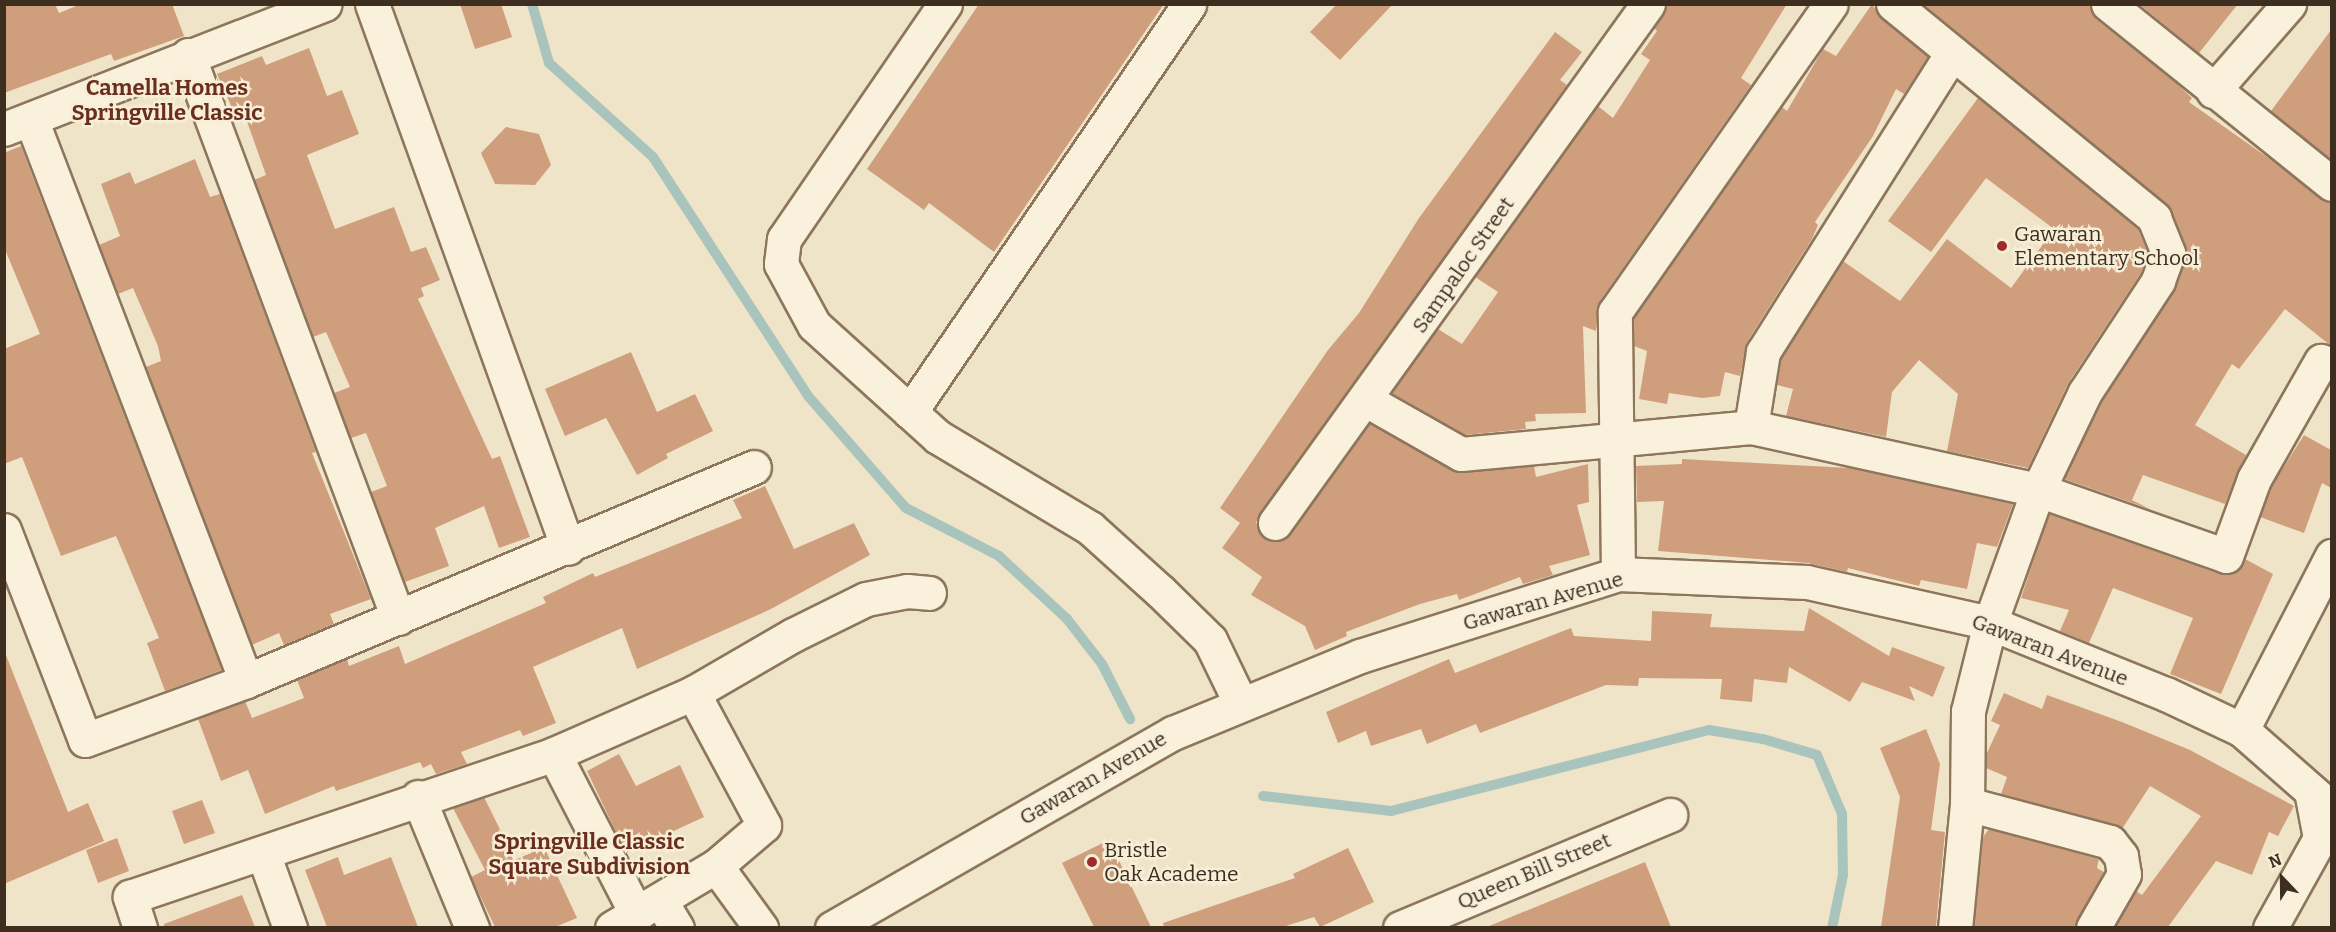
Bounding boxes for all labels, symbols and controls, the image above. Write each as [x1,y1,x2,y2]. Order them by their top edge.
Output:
district label: Camella Homes Springville Classic [71,74,263,125]
street label: Sampaloc Street [1407,192,1519,338]
place label: Gawaran Elementary School [2014,221,2199,271]
marker: Gawaran Elementary School [1995,239,2009,253]
street label: Gawaran Avenue [1460,566,1626,636]
street label: Gawaran Avenue [1968,609,2132,691]
street label: Gawaran Avenue [1015,726,1171,830]
street label: Queen Bill Street [1454,827,1614,915]
district label: Springville Classic Square Subdivision [488,828,690,879]
place label: Bristle Oak Academe [1104,837,1239,887]
north arrow [2252,848,2312,908]
text: N [2266,850,2284,872]
marker: Bristle Oak Academe [1085,855,1099,869]

